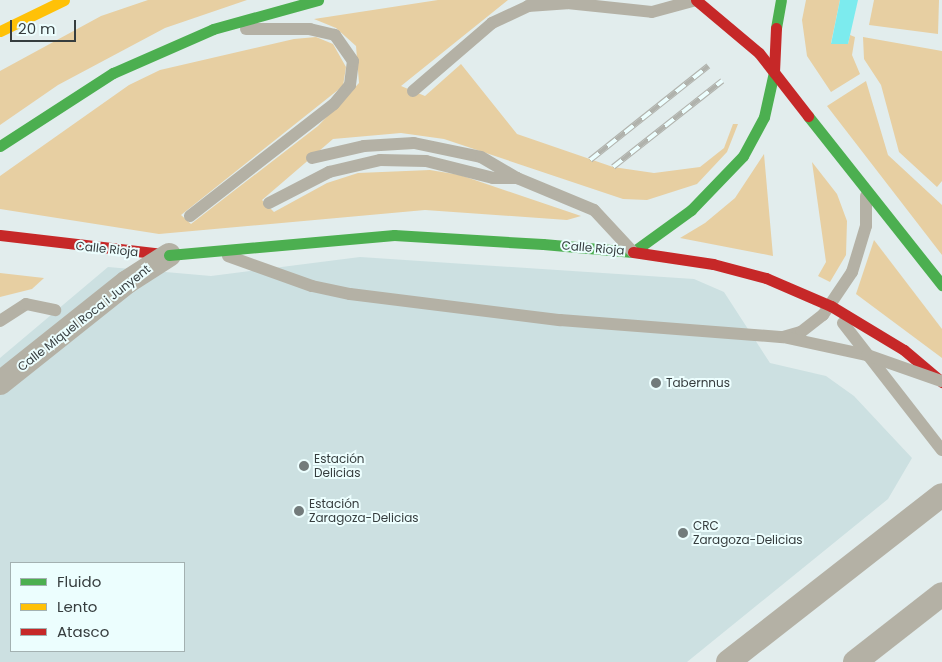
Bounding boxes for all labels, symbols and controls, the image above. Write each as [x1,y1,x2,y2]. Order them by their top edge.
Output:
scale bar [12,10,79,42]
text: 20 m [18,18,56,39]
street label: Calle Rioja [561,238,625,258]
street label: Calle Rioja [75,239,139,259]
street label: Calle Miquel Roca i Junyent [15,262,153,374]
place label: Tabernnus [666,376,730,390]
marker: Tabernnus [650,377,662,389]
place label: Estación Delicias [314,452,364,480]
marker: Estación Delicias [298,460,310,472]
place label: Estación Zaragoza-Delicias [309,497,419,525]
marker: Estación Zaragoza-Delicias [293,505,305,517]
place label: CRC Zaragoza-Delicias [693,519,803,547]
marker: CRC Zaragoza-Delicias [677,527,689,539]
legend [10,562,185,652]
text: Fluido [57,571,101,592]
text: Lento [57,596,97,617]
text: Atasco [57,621,109,642]

